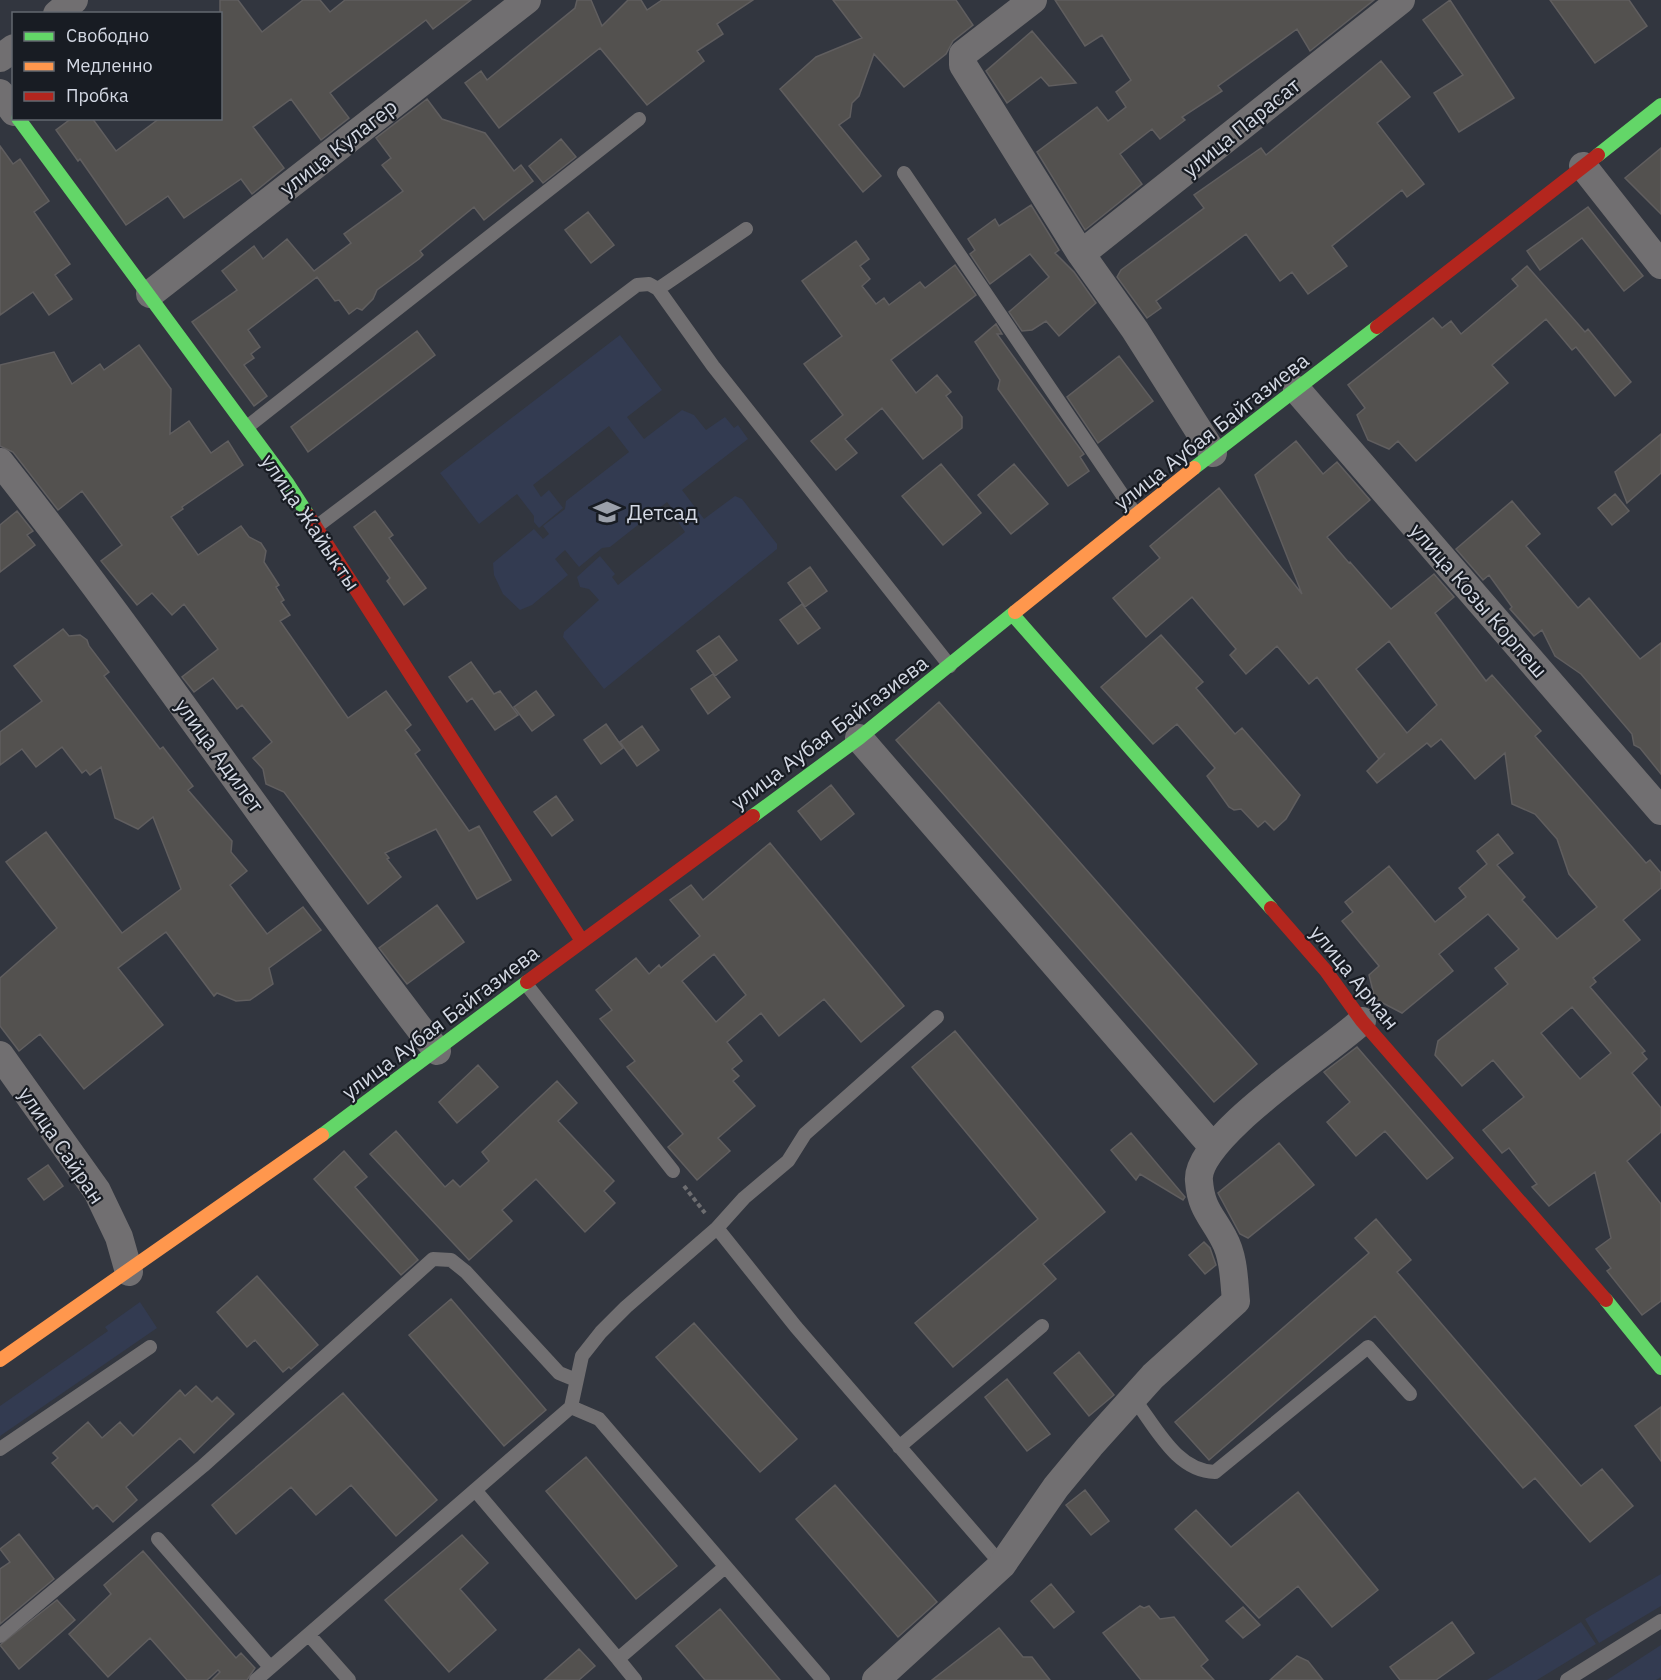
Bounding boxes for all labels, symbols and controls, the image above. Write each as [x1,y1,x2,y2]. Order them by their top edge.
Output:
legend [12,12,222,120]
text: Свободно [66,24,149,47]
text: Медленно [66,54,153,77]
street label: улица Парасат [1176,71,1306,183]
text: Пробка [66,84,129,107]
street label: улица Кулагер [273,92,403,202]
street label: улица Аубая Байгазиева [1108,346,1314,516]
street label: улица Жайыкты [255,448,367,596]
school or university icon: Детсад [592,497,622,527]
place label: Детсад [627,498,698,526]
street label: улица Козы Корпеш [1404,517,1554,683]
street label: улица Аубая Байгазиева [725,649,933,815]
street label: улица Адилет [169,692,271,818]
street label: улица Арман [1304,919,1406,1035]
street label: улица Аубая Байгазиева [336,939,544,1105]
street label: улица Сайран [13,1081,111,1209]

